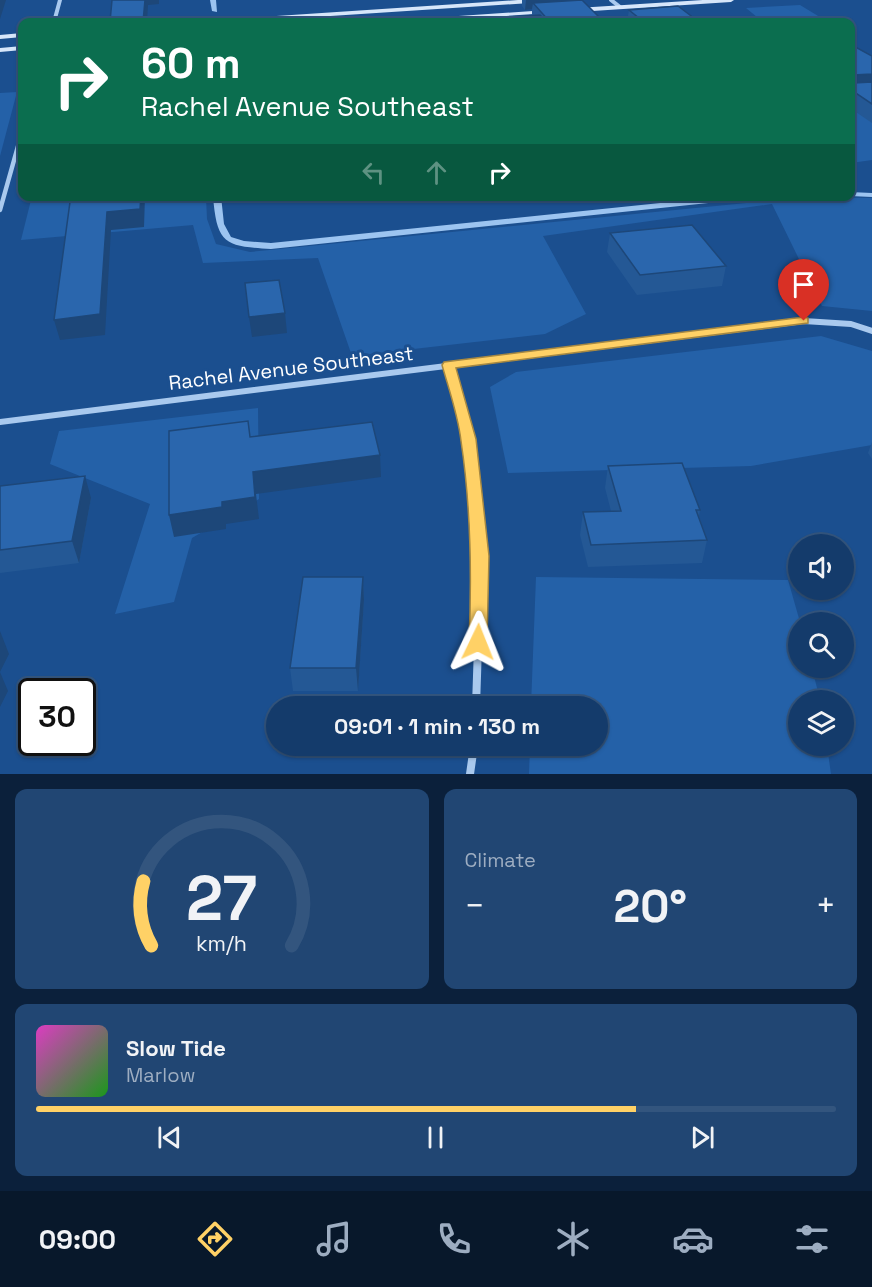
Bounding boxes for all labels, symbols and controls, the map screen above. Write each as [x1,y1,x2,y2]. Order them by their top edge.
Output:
text: 60 m [141,37,241,90]
icon: right [42,42,120,120]
text: Rachel Avenue Southeast [141,89,474,124]
icon: left [357,156,390,189]
icon: ahead [420,156,453,189]
icon: right [483,156,516,189]
pin [778,259,829,321]
icon: arrive [787,268,820,301]
street label: Rachel Avenue Southeast [167,340,415,396]
map controls [788,534,854,756]
button: sound [788,534,854,600]
position arrow [446,610,510,674]
button: search [788,612,854,678]
speed limit sign: 30 [18,678,96,756]
button: layers [788,690,854,756]
text: 09:01 · 1 min · 130 m [334,712,540,740]
text: Climate [465,847,536,873]
text: 27 [186,859,257,938]
text: 20° [613,878,687,935]
text: − [465,885,485,927]
text: + [816,885,836,927]
text: km/h [196,930,247,957]
text: Slow Tide [126,1034,226,1062]
text: Marlow [126,1062,195,1088]
icon: previous [153,1121,186,1154]
icon: pause [419,1121,452,1154]
icon: next [686,1121,719,1154]
icon: directions [194,1218,236,1260]
icon: music [313,1218,355,1260]
icon: phone [433,1218,475,1260]
icon: climate [552,1218,594,1260]
icon: car [672,1218,714,1260]
icon: filters [791,1218,833,1260]
text: 09:00 [39,1222,116,1257]

